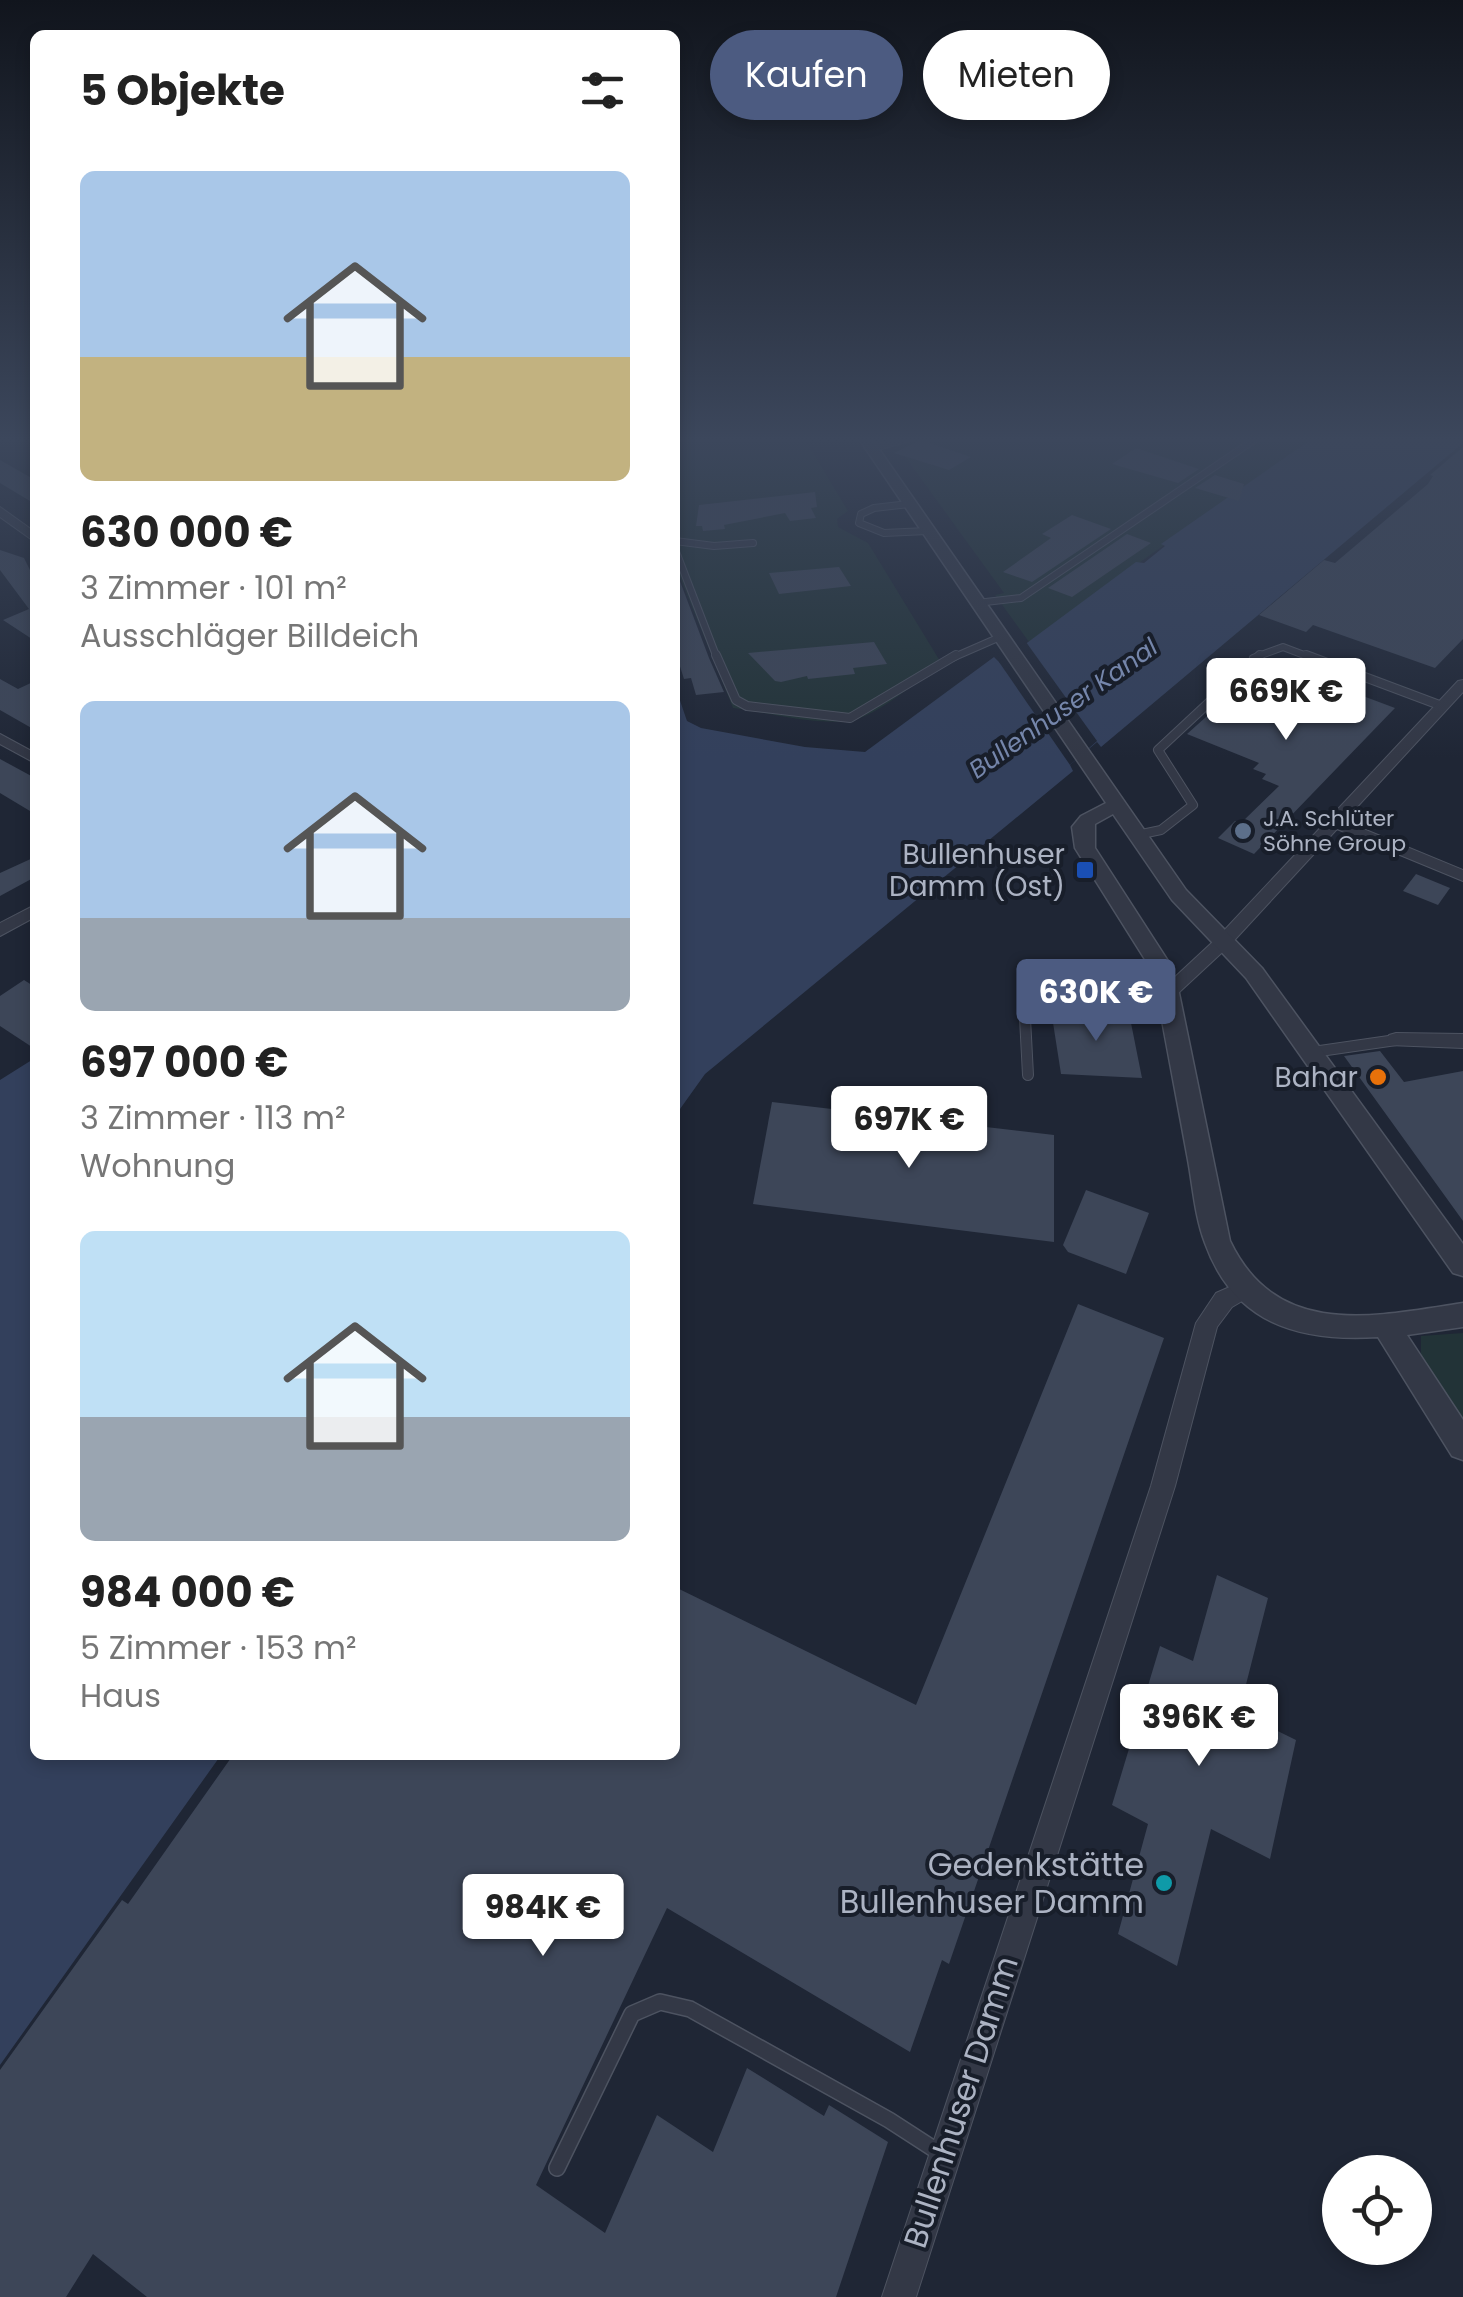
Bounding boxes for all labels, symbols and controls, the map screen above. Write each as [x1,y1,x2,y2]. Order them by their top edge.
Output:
chip: Kaufen [710,30,903,120]
chip: Mieten [923,30,1110,120]
text: 5 Objekte [80,61,285,120]
icon: filters [575,63,630,118]
icon: home [265,236,445,416]
text: 630 000 € [80,503,293,562]
text: 3 Zimmer · 101 m² [80,565,347,610]
text: Ausschläger Billdeich [80,613,419,658]
water label: Bullenhuser Kanal [962,630,1166,787]
pin: 669K € [1205,658,1367,743]
text: 669K € [1228,668,1344,713]
icon: home [265,766,445,946]
place label: J.A. Schlüter Söhne Group [1263,803,1406,859]
marker: J.A. Schlüter Söhne Group [1232,820,1254,842]
place label: Bullenhuser Damm (Ost) [889,835,1065,906]
marker: Bullenhuser Damm (Ost) [1074,859,1096,881]
pin: 630K € [1015,959,1177,1044]
text: 630K € [1038,969,1154,1014]
text: 697 000 € [80,1033,288,1092]
place label: Bahar [1275,1058,1358,1097]
marker: Bahar [1367,1066,1389,1088]
pin: 697K € [828,1086,990,1171]
text: 3 Zimmer · 113 m² [80,1095,346,1140]
text: 697K € [853,1096,965,1141]
text: Wohnung [80,1143,235,1188]
icon: home [265,1296,445,1476]
text: 984 000 € [80,1563,295,1622]
text: 5 Zimmer · 153 m² [80,1625,357,1670]
text: Haus [80,1673,161,1718]
pin: 396K € [1118,1684,1280,1769]
text: 396K € [1142,1694,1256,1739]
place label: Gedenkstätte Bullenhuser Damm [840,1842,1144,1924]
marker: Gedenkstätte Bullenhuser Damm [1153,1872,1175,1894]
pin: 984K € [462,1874,624,1959]
text: 984K € [485,1884,601,1929]
street label: Bullenhuser Damm [892,1950,1029,2254]
map controls [1322,2155,1432,2265]
button: locate [1322,2155,1432,2265]

